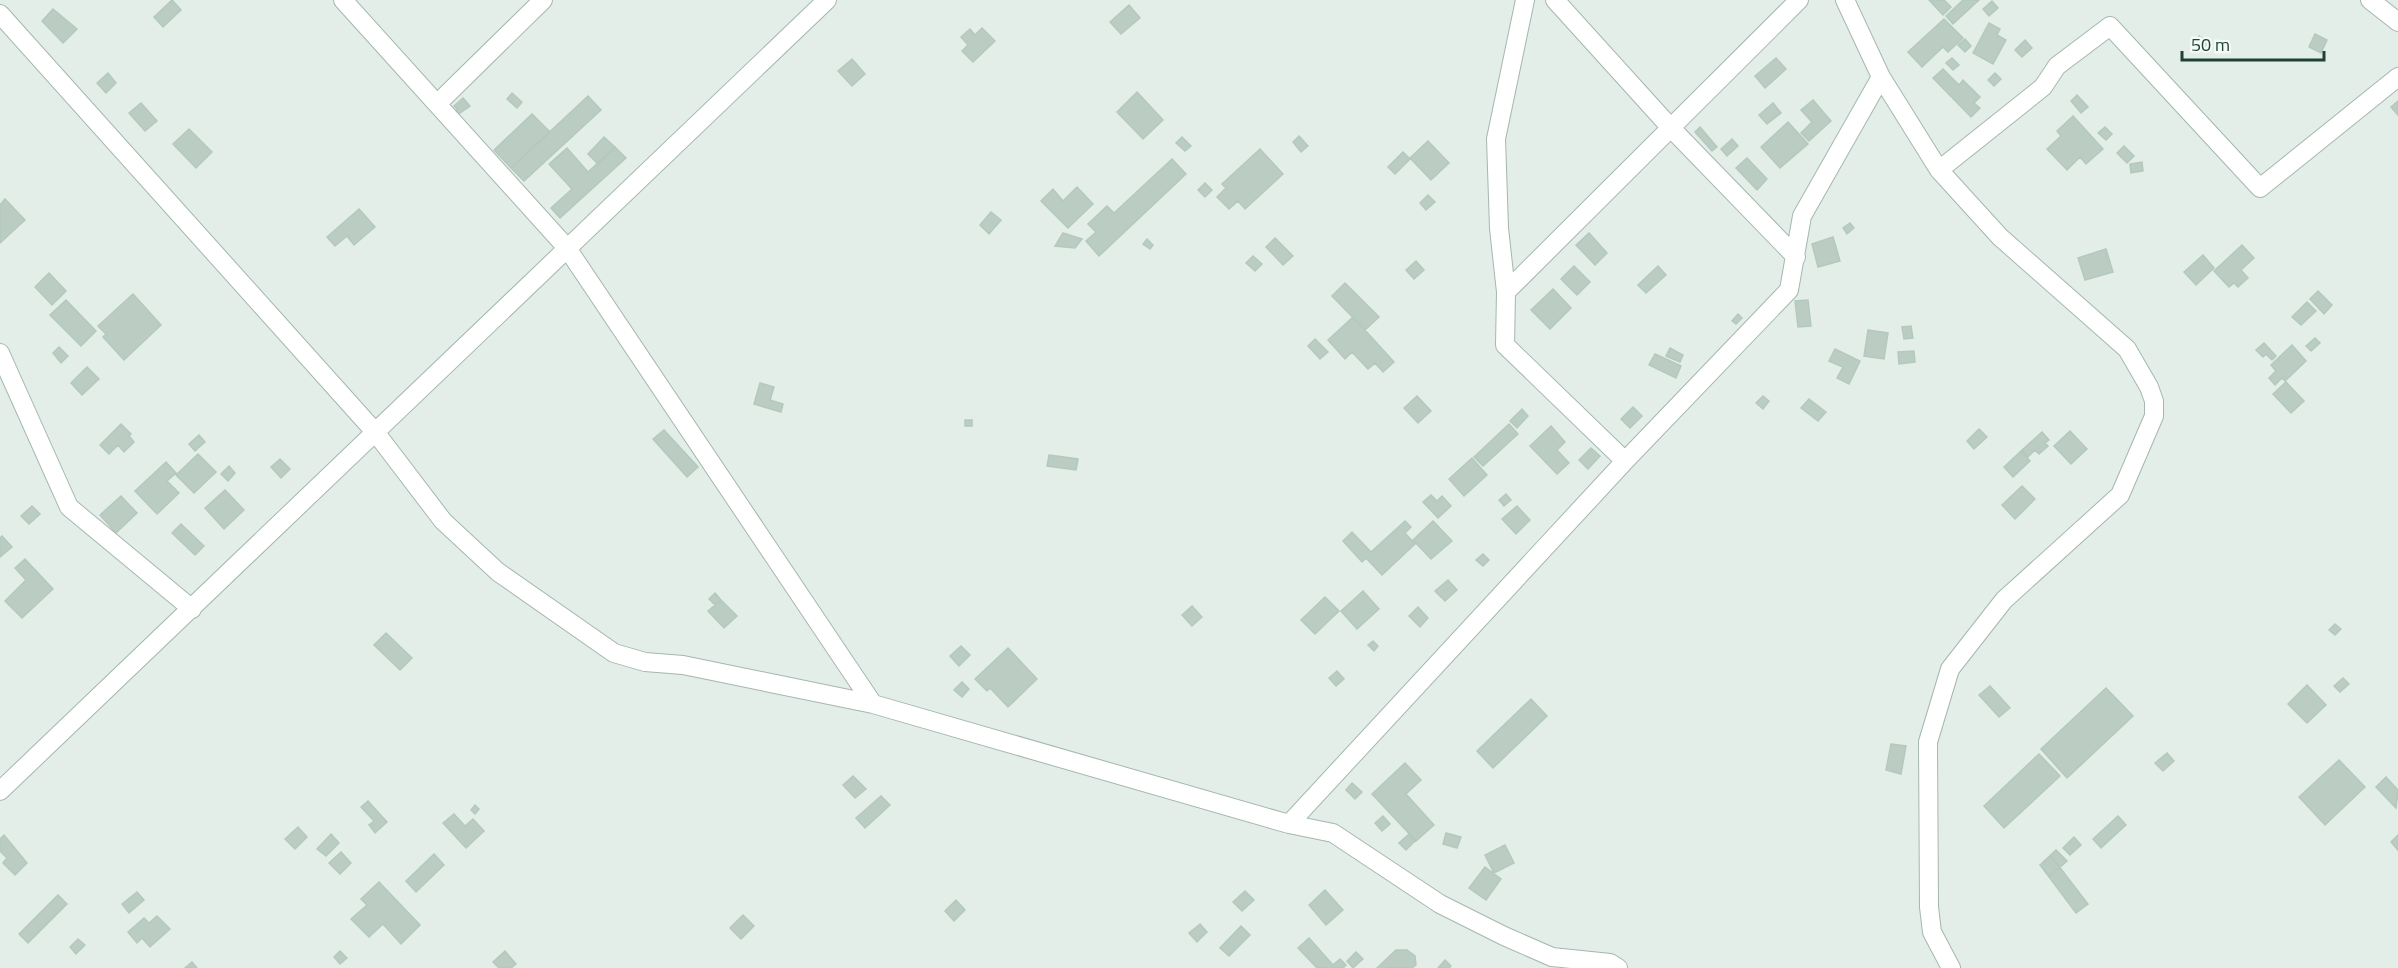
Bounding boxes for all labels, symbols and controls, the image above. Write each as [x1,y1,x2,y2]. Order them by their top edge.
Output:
scale bar [2182,24,2324,62]
text: 50 m [2191,31,2230,58]

